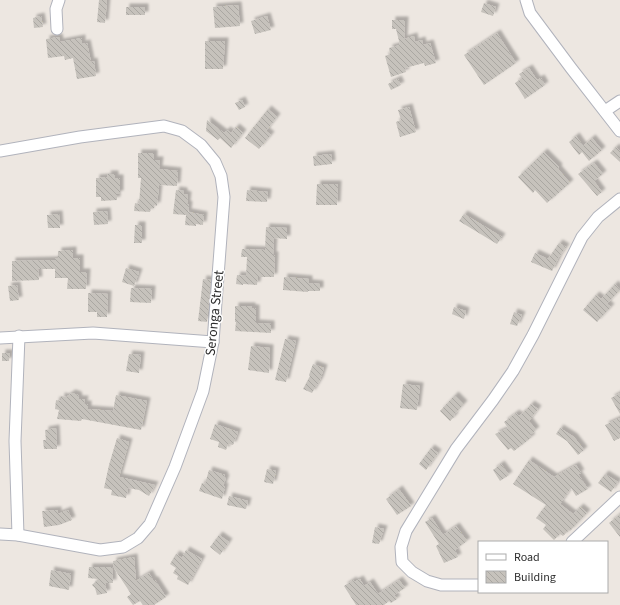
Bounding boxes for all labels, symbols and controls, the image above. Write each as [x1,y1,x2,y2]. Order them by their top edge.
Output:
street label: Seronga Street [201,269,229,357]
legend [478,541,608,593]
text: Road [514,549,540,566]
text: Building [514,569,556,586]

